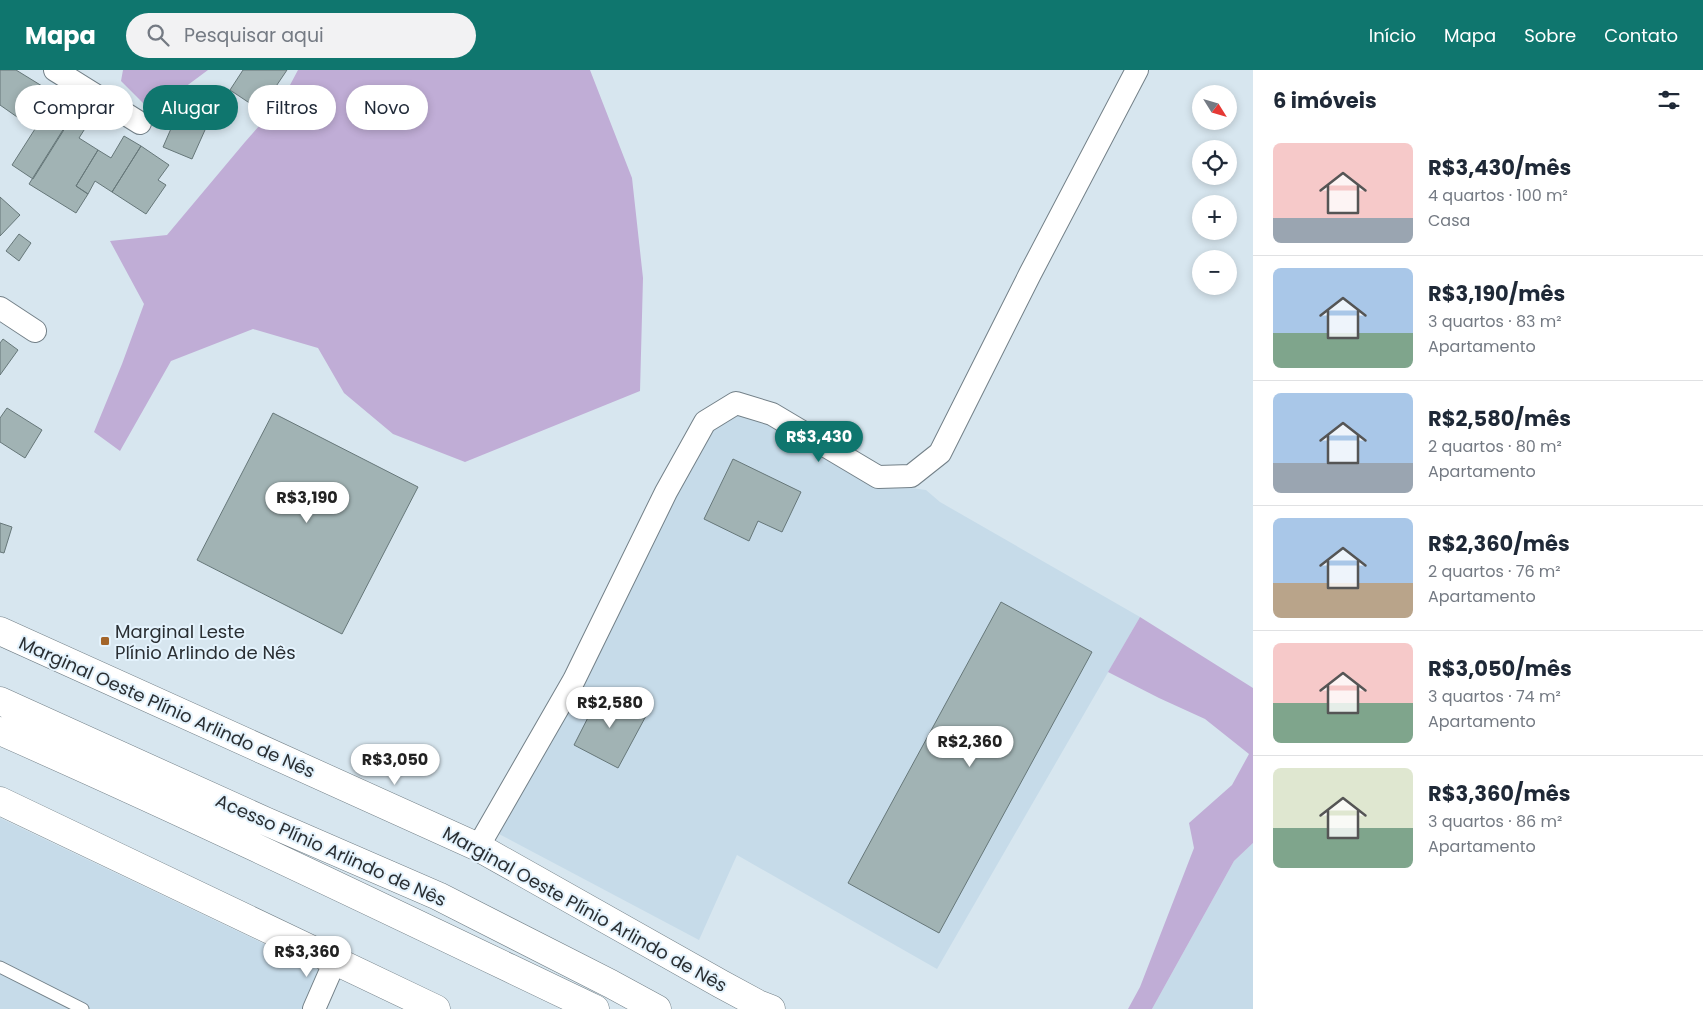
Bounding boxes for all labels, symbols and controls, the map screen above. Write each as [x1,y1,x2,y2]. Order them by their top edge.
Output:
search box [126,13,476,58]
text: Mapa [25,19,96,52]
icon: search [144,21,172,49]
text: Pesquisar aqui [184,22,324,49]
text: Início [1369,23,1416,48]
text: Mapa [1444,23,1496,48]
text: Sobre [1524,23,1576,48]
text: Contato [1604,23,1678,48]
chip: Comprar [15,85,133,130]
chip: Alugar [143,85,238,130]
chip: Filtros [248,85,336,130]
chip: Novo [346,85,428,130]
north arrow [1192,85,1238,130]
map controls [1192,85,1237,295]
text: 6 imóveis [1273,86,1377,115]
icon: filters [1655,86,1683,114]
button: locate [1192,140,1237,185]
text: R$3,430/mês [1428,153,1571,182]
icon: home [1313,163,1373,223]
text: 4 quartos · 100 m² [1428,184,1568,207]
button: + [1192,195,1237,240]
text: Casa [1428,209,1470,232]
button: − [1192,250,1237,295]
text: R$3,190/mês [1428,279,1565,308]
icon: home [1313,288,1373,348]
text: 3 quartos · 83 m² [1428,310,1561,333]
text: Apartamento [1428,335,1536,358]
text: R$2,580/mês [1428,404,1571,433]
icon: home [1313,413,1373,473]
pin: R$3,430 [773,420,865,463]
text: R$3,430 [786,425,852,448]
text: 2 quartos · 80 m² [1428,435,1562,458]
text: Apartamento [1428,460,1536,483]
pin: R$3,190 [261,482,353,524]
text: R$3,190 [276,486,338,509]
text: R$2,360/mês [1428,529,1570,558]
icon: home [1313,538,1373,598]
text: 2 quartos · 76 m² [1428,560,1561,583]
text: Apartamento [1428,585,1536,608]
place label: Marginal Leste Plínio Arlindo de Nês [115,619,296,665]
street label: Marginal Oeste Plínio Arlindo de Nês [15,630,319,784]
marker: Marginal Leste Plínio Arlindo de Nês [99,635,111,647]
text: R$3,050/mês [1428,654,1572,683]
icon: home [1313,663,1373,723]
text: 3 quartos · 74 m² [1428,685,1561,708]
pin: R$2,580 [564,686,656,729]
text: R$2,580 [577,691,643,714]
text: Apartamento [1428,710,1536,733]
pin: R$2,360 [924,726,1016,768]
text: R$2,360 [938,730,1003,753]
pin: R$3,050 [349,744,441,786]
text: R$3,050 [362,748,428,771]
text: R$3,360/mês [1428,779,1570,808]
street label: Acesso Plínio Arlindo de Nês [212,788,450,912]
icon: home [1313,788,1373,848]
text: 3 quartos · 86 m² [1428,810,1562,833]
street label: Marginal Oeste Plínio Arlindo de Nês [438,820,732,998]
text: Apartamento [1428,835,1536,858]
pin: R$3,360 [261,936,353,978]
text: R$3,360 [274,940,340,963]

